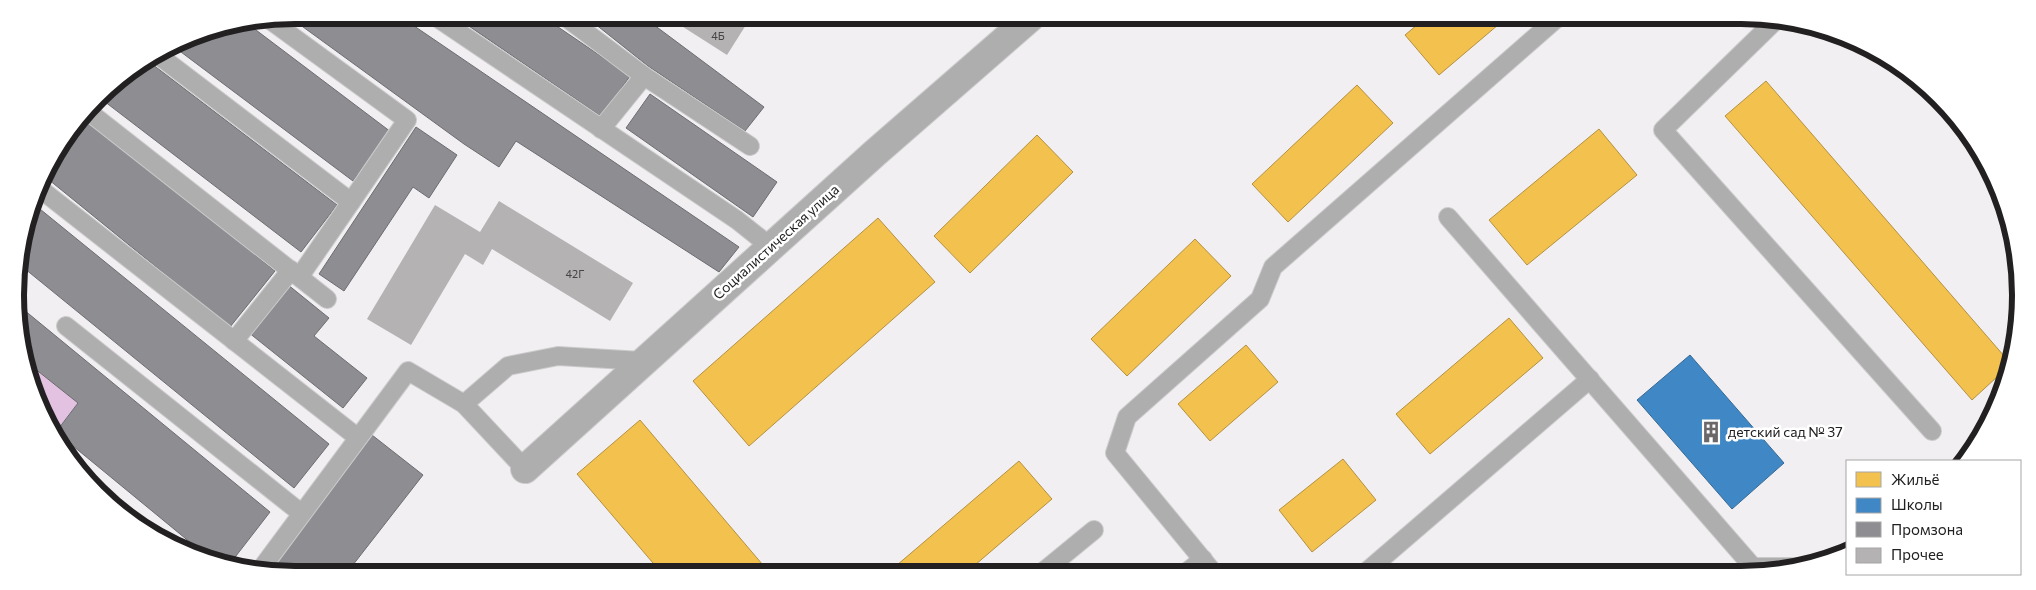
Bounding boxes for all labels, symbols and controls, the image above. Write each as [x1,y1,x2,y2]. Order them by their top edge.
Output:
house number: 4Б [711,29,725,42]
street label: Социалистическая улица [709,180,842,303]
house number: 42Г [566,267,584,280]
building icon: детский сад № 37 [1698,419,1724,445]
place label: детский сад № 37 [1728,423,1843,440]
legend [1846,460,2021,575]
text: Жильё [1891,470,1939,488]
text: Школы [1891,495,1943,513]
text: Промзона [1891,520,1963,538]
text: Прочее [1891,545,1944,563]

